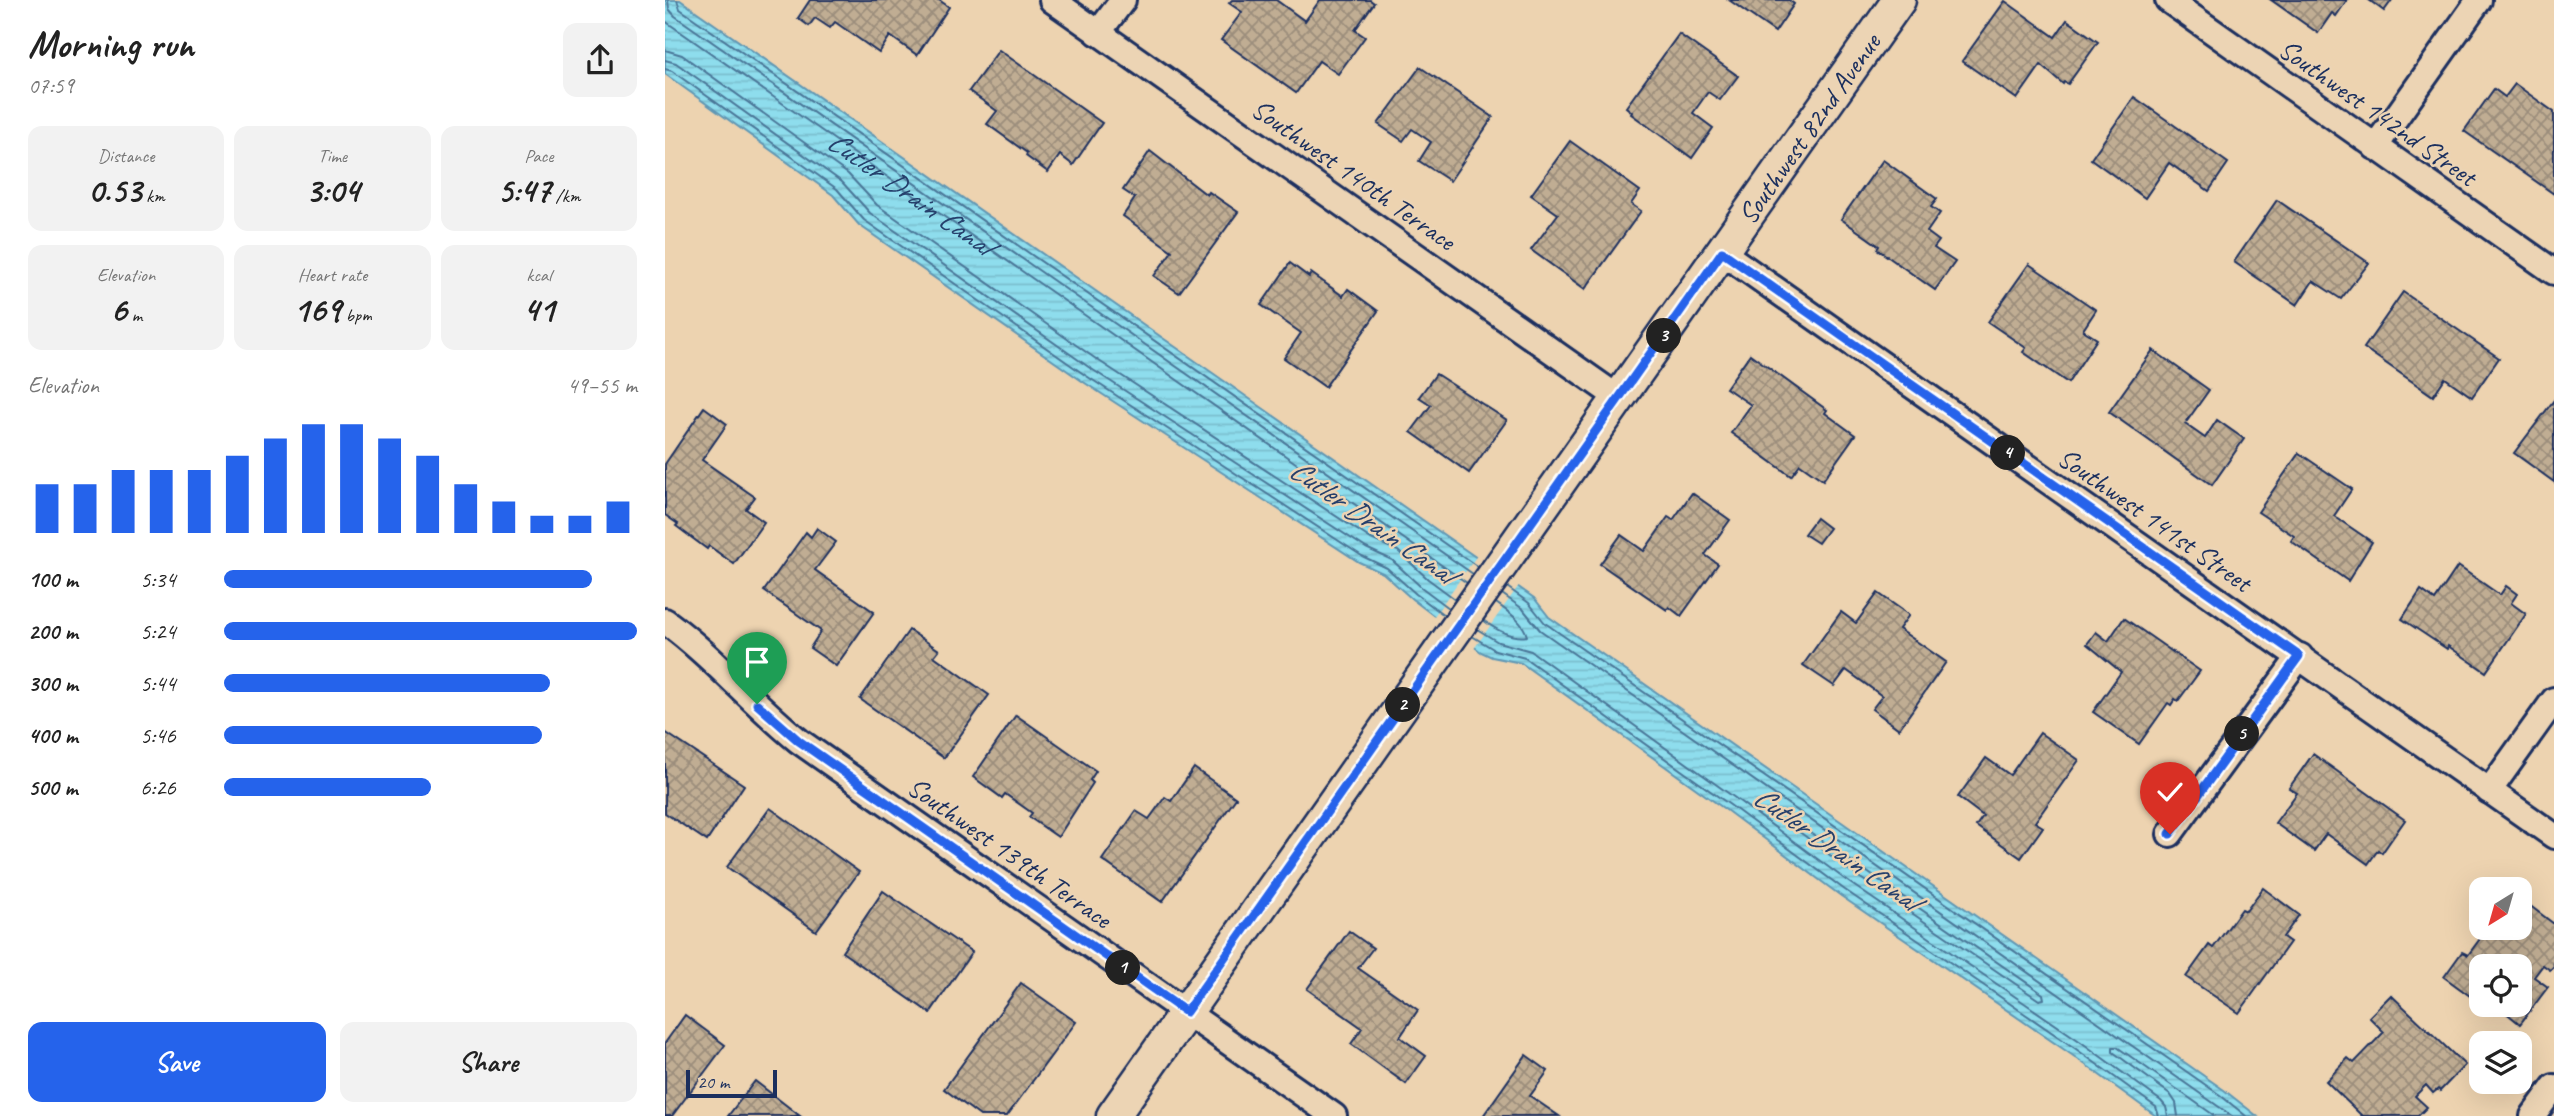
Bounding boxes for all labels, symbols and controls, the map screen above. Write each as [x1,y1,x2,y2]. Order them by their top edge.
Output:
text: Morning run [28,21,194,68]
button: share [563,23,637,97]
street label: Southwest 82nd Avenue [1730,25,1889,231]
street label: Southwest 142nd Street [2272,31,2486,195]
text: 07:59 [28,71,74,100]
street label: Southwest 140th Terrace [1245,91,1464,259]
water label: Cutler Drain Canal [820,122,1008,269]
text: Distance [98,144,155,168]
text: Time [318,144,347,168]
text: Pace [524,144,553,168]
text: 0.53 [88,168,141,213]
text: 3:04 [305,168,360,213]
text: 5:47 [497,168,551,213]
text: km [141,184,165,208]
text: /km [551,184,580,208]
text: Elevation [97,263,155,287]
text: Heart rate [298,263,367,287]
text: kcal [526,263,551,287]
text: 6 [110,287,127,332]
text: 169 [293,287,341,332]
text: 41 [523,287,555,332]
text: m [127,303,142,327]
text: bpm [341,303,372,327]
pin: 3 [1647,318,1681,354]
text: 3 [1659,323,1668,347]
text: Elevation [28,371,99,400]
text: 49–55 m [567,371,637,400]
pin: 4 [1991,435,2025,470]
text: 4 [2003,440,2012,464]
street label: Southwest 141st Street [2051,440,2261,601]
water label: Cutler Drain Canal [1282,450,1470,597]
text: 100 m [28,565,78,594]
text: 5:34 [140,565,176,594]
text: 200 m [28,617,78,646]
text: 5:24 [140,617,176,646]
pin [727,632,787,704]
icon: arrive [738,643,776,681]
text: 300 m [28,669,78,698]
text: 5:44 [140,669,176,698]
pin: 2 [1385,688,1421,722]
text: 2 [1398,692,1407,716]
pin: 5 [2225,716,2259,752]
text: 400 m [28,721,78,750]
text: 5:46 [140,721,176,750]
text: 5 [2237,721,2246,745]
pin [2140,762,2200,834]
street label: Southwest 139th Terrace [901,769,1120,937]
text: 500 m [28,773,77,802]
text: 6:26 [140,773,176,802]
icon: check [2151,773,2189,811]
water label: Cutler Drain Canal [1746,777,1934,924]
north arrow [2469,877,2532,940]
map controls [2469,877,2532,1094]
pin: 1 [1105,950,1141,986]
button: locate [2469,954,2532,1017]
text: 1 [1118,955,1127,979]
button: Save [28,1022,326,1102]
button: Share [340,1022,637,1102]
button: layers [2469,1031,2532,1094]
scale bar [686,1067,777,1099]
text: 20 m [697,1070,729,1094]

